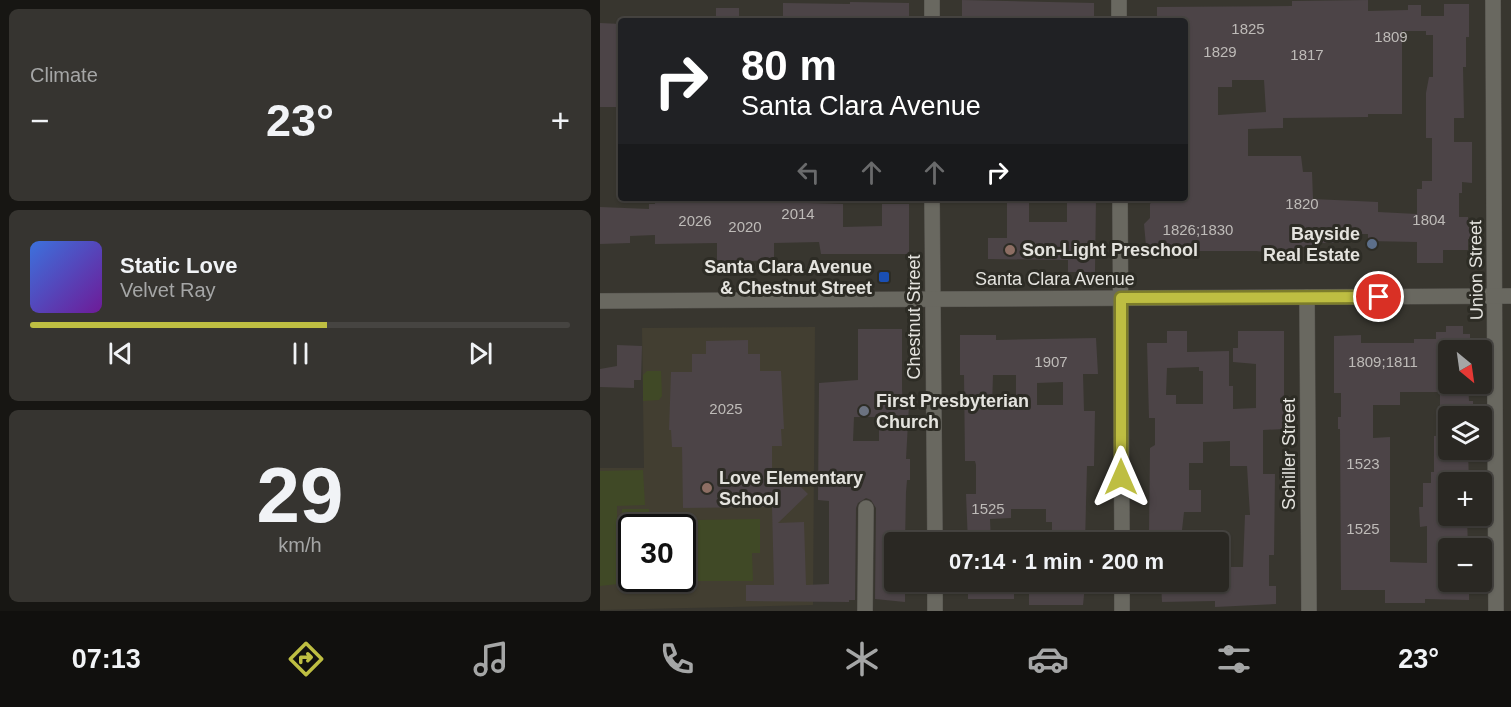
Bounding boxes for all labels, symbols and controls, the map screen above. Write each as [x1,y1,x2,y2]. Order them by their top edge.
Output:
house number: 1825 [1231,20,1265,37]
house number: 1809 [1374,28,1408,45]
icon: right [642,42,720,120]
text: 80 m [741,42,837,89]
house number: 1829 [1203,43,1237,60]
house number: 1817 [1290,46,1324,63]
text: Climate [30,64,98,86]
text: Santa Clara Avenue [741,91,981,121]
text: 23° [266,95,334,146]
text: − [30,102,49,139]
text: + [551,102,570,139]
icon: left [792,156,825,189]
icon: ahead [855,156,888,189]
icon: ahead [918,156,951,189]
icon: right [981,156,1014,189]
house number: 1820 [1285,195,1319,212]
house number: 2014 [781,205,815,222]
house number: 1804 [1412,211,1446,228]
house number: 2026 [678,212,712,229]
house number: 2020 [728,218,762,235]
street label: Union Street [1465,220,1487,320]
house number: 1826;1830 [1163,221,1233,238]
place label: Bayside Real Estate [1263,224,1360,265]
marker: Bayside Real Estate [1365,237,1379,251]
place label: Son-Light Preschool [1022,240,1198,260]
marker: Son-Light Preschool [1003,243,1017,257]
text: Static Love [120,253,237,278]
street label: Chestnut Street [904,254,924,380]
place label: Santa Clara Avenue & Chestnut Street [704,257,872,298]
street label: Santa Clara Avenue [975,269,1135,289]
marker: Santa Clara Avenue & Chestnut Street [877,270,891,284]
pin [1353,271,1404,322]
text: Velvet Ray [120,279,216,301]
icon: arrive [1362,280,1395,313]
icon: previous [104,337,137,370]
icon: pause [284,337,317,370]
icon: next [464,337,497,370]
north arrow [1438,340,1492,394]
map controls [1438,340,1492,592]
house number: 1907 [1034,353,1068,370]
house number: 1809;1811 [1348,353,1418,370]
place label: First Presbyterian Church [876,391,1029,432]
street label: Schiller Street [1279,398,1299,510]
house number: 2025 [709,400,743,417]
marker: First Presbyterian Church [857,404,871,418]
button: layers [1438,406,1492,460]
position arrow [1089,445,1153,509]
text: 29 [257,451,343,539]
house number: 1523 [1346,455,1380,472]
place label: Love Elementary School [719,468,863,509]
button: + [1438,472,1492,526]
marker: Love Elementary School [700,481,714,495]
house number: 1525 [971,500,1005,517]
speed limit sign: 30 [618,514,696,592]
house number: 1525 [1346,520,1380,537]
text: km/h [278,534,322,556]
button: − [1438,538,1492,592]
text: 07:14 · 1 min · 200 m [949,549,1164,574]
icon: directions [285,638,327,680]
icon: music [470,638,512,680]
icon: phone [656,638,698,680]
icon: climate [841,638,883,680]
icon: car [1027,638,1069,680]
icon: filters [1213,638,1255,680]
text: 07:13 [72,644,141,674]
text: 23° [1398,644,1439,674]

